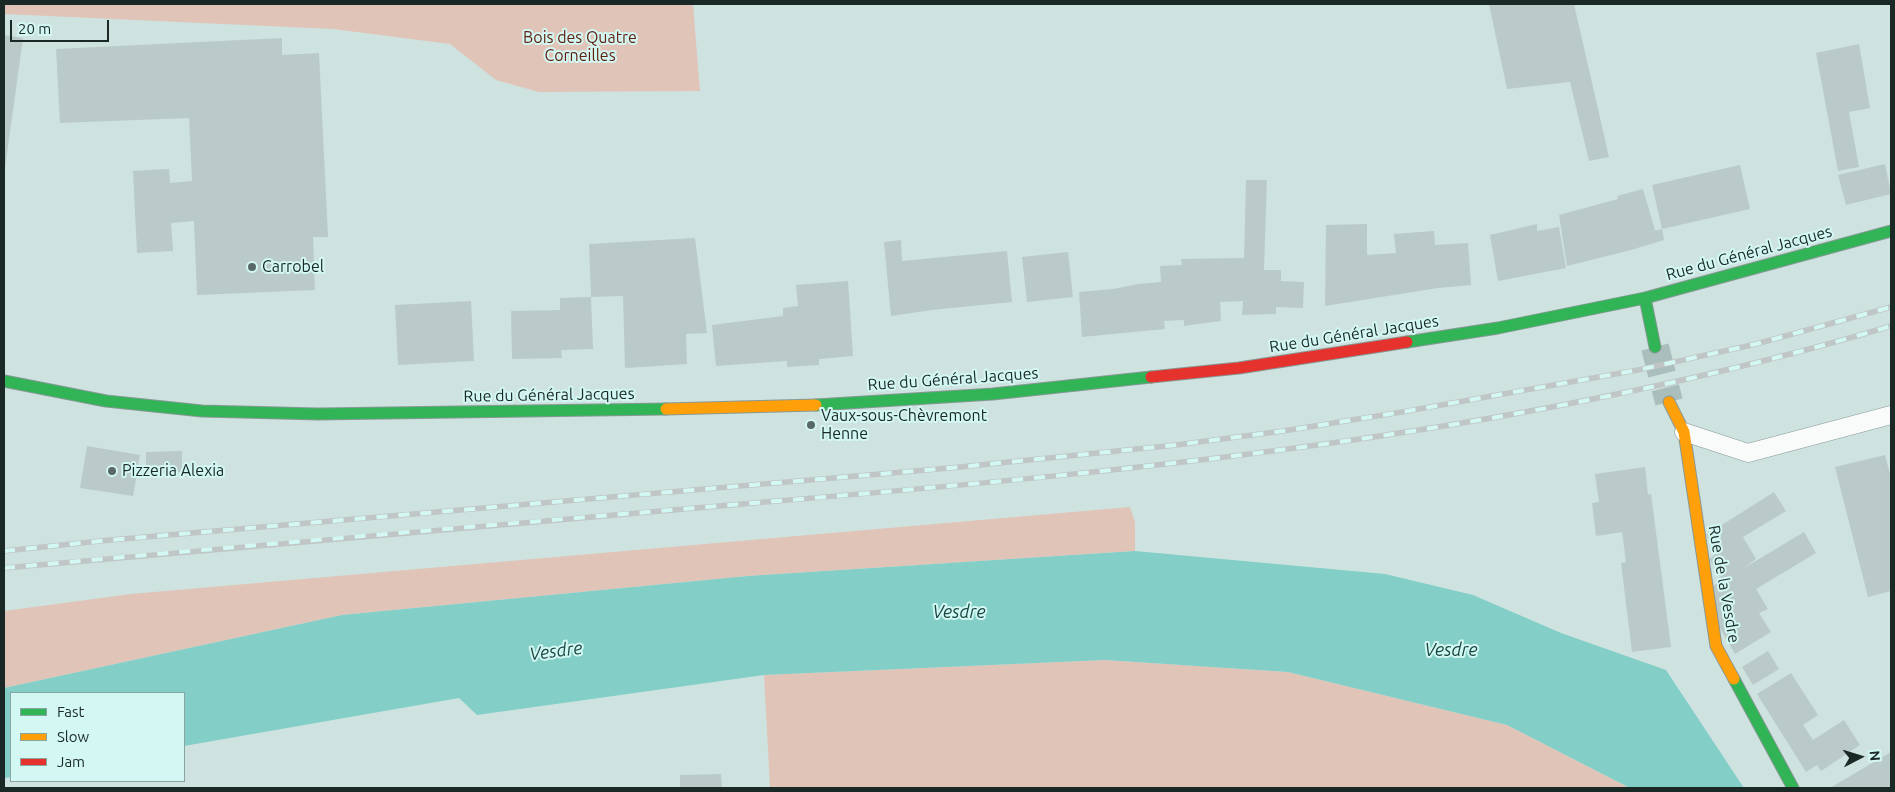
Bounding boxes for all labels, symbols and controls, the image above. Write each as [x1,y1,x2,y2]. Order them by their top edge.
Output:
scale bar [12,10,111,42]
text: 20 m [18,20,51,37]
park label: Bois des Quatre Corneilles [523,28,637,66]
street label: Rue du Général Jacques [1664,222,1834,284]
place label: Carrobel [262,257,324,277]
marker: Carrobel [246,261,258,273]
street label: Rue du Général Jacques [1268,311,1440,357]
street label: Rue du Général Jacques [867,363,1039,395]
street label: Rue du Général Jacques [463,384,635,406]
place label: Vaux-sous-Chèvremont Henne [821,406,987,444]
marker: Vaux-sous-Chèvremont Henne [805,419,817,431]
place label: Pizzeria Alexia [122,461,224,481]
marker: Pizzeria Alexia [106,465,118,477]
street label: Rue de la Vesdre [1704,524,1744,644]
water label: Vesdre [932,601,986,623]
water label: Vesdre [528,637,584,665]
water label: Vesdre [1424,639,1478,661]
legend [10,692,185,782]
text: Fast [57,703,84,720]
text: Slow [57,728,89,745]
north arrow [1835,732,1885,782]
text: N [1867,750,1883,762]
text: Jam [57,753,85,770]

